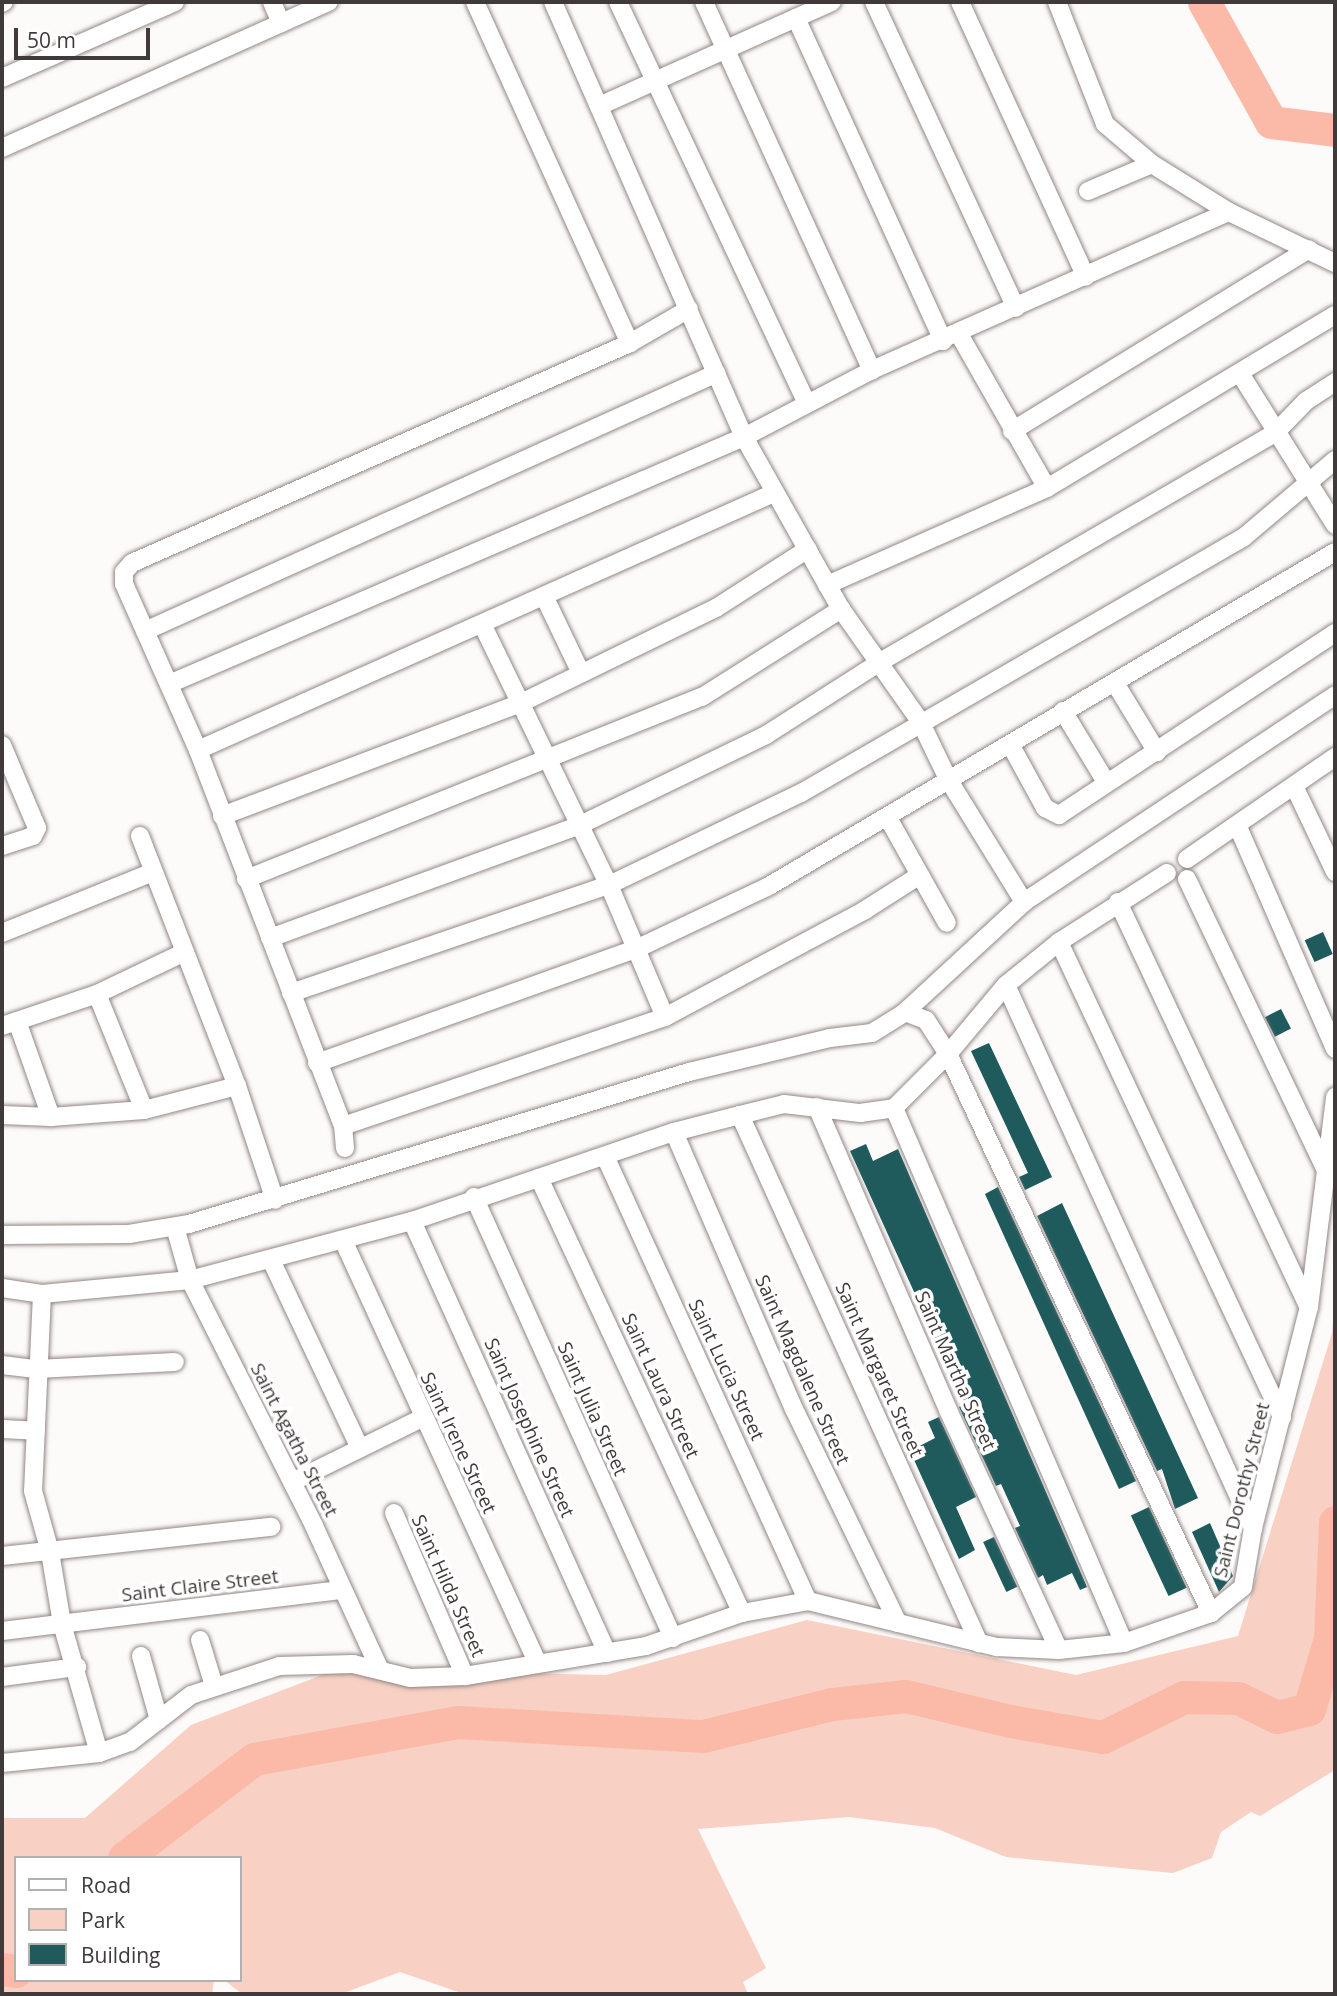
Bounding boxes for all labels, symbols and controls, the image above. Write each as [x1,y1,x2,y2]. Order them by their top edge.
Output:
scale bar [18,14,154,58]
text: 50 m [27,26,76,54]
street label: Saint Magdalene Street [750,1272,854,1468]
street label: Saint Margaret Street [830,1279,928,1461]
street label: Saint Martha Street [910,1288,1000,1454]
street label: Saint Lucia Street [683,1296,769,1444]
street label: Saint Laura Street [616,1310,704,1462]
street label: Saint Josephine Street [479,1335,579,1521]
street label: Saint Julia Street [552,1339,632,1479]
street label: Saint Agatha Street [245,1360,343,1520]
street label: Saint Irene Street [415,1369,501,1517]
street label: Saint Dorothy Street [1209,1400,1275,1580]
street label: Saint Hilda Street [406,1512,490,1660]
street label: Saint Claire Street [120,1565,280,1607]
legend [14,1856,242,1982]
text: Road [81,1871,131,1899]
text: Park [81,1906,125,1934]
text: Building [81,1941,160,1969]

